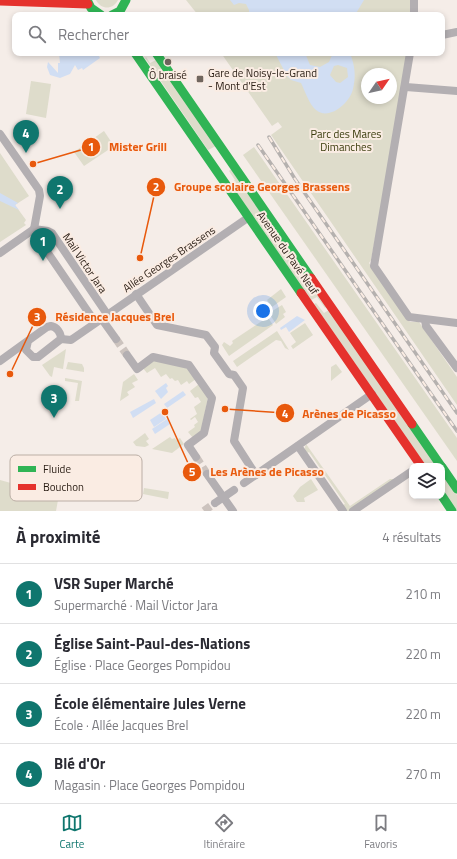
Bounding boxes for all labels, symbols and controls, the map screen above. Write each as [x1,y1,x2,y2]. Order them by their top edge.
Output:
search box [12,12,445,56]
icon: search [26,23,48,45]
text: Rechercher [58,23,129,46]
marker: Ô braisé [163,57,173,67]
place label: Gare de Noisy-le-Grand - Mont d'Est [208,65,317,94]
place label: Ô braisé [149,67,187,83]
north arrow [361,68,397,104]
marker: Gare de Noisy-le-Grand - Mont d'Est [195,74,205,84]
pin: 4 [13,120,39,153]
park label: Parc des Mares Dimanches [311,126,381,155]
callout: Mister Grill [81,135,175,159]
text: 1 [88,137,94,156]
text: Mister Grill [109,137,167,156]
callout: Groupe scolaire Georges Brassens [146,175,358,199]
pin: 2 [47,176,73,209]
text: 2 [153,177,159,196]
text: Groupe scolaire Georges Brassens [174,177,350,196]
street label: Avenue du Pavé Neuf [253,208,323,298]
street label: Allée Georges Brassens [119,222,219,296]
pin: 1 [30,228,56,261]
street label: Mail Victor Jara [59,230,111,297]
your location [253,301,273,321]
callout: Résidence Jacques Brel [27,305,182,329]
text: 3 [34,307,40,326]
text: Résidence Jacques Brel [55,307,175,326]
pin: 3 [41,385,67,418]
callout: Arènes de Picasso [275,401,404,425]
text: 4 [282,404,289,423]
text: Arènes de Picasso [302,404,396,423]
legend [10,455,142,501]
callout: Les Arènes de Picasso [182,460,332,484]
text: Fluide [43,461,71,477]
text: 5 [189,462,196,481]
text: Les Arènes de Picasso [210,462,324,481]
map controls [409,463,445,499]
button: layers [409,463,445,499]
text: Bouchon [43,479,84,495]
text: À proximité [16,524,100,550]
text: 4 résultats [382,527,441,547]
text: VSR Super Marché [54,572,174,595]
text: 1 [25,584,33,604]
text: 210 m [405,584,441,604]
text: Supermarché · Mail Victor Jara [54,595,218,615]
text: Église Saint-Paul-des-Nations [54,632,250,655]
text: 2 [25,644,33,664]
text: 220 m [405,644,441,664]
text: Église · Place Georges Pompidou [54,655,231,675]
text: École élémentaire Jules Verne [54,692,246,715]
text: 3 [25,704,33,724]
text: 220 m [405,704,441,724]
text: École · Allée Jacques Brel [54,715,188,735]
text: Blé d'Or [54,752,105,775]
text: 4 [25,764,33,784]
text: 270 m [405,764,441,784]
text: Magasin · Place Georges Pompidou [54,775,245,795]
tab: Carte [60,812,84,852]
tab: Itinéraire [204,812,245,852]
tab: Favoris [364,812,397,852]

